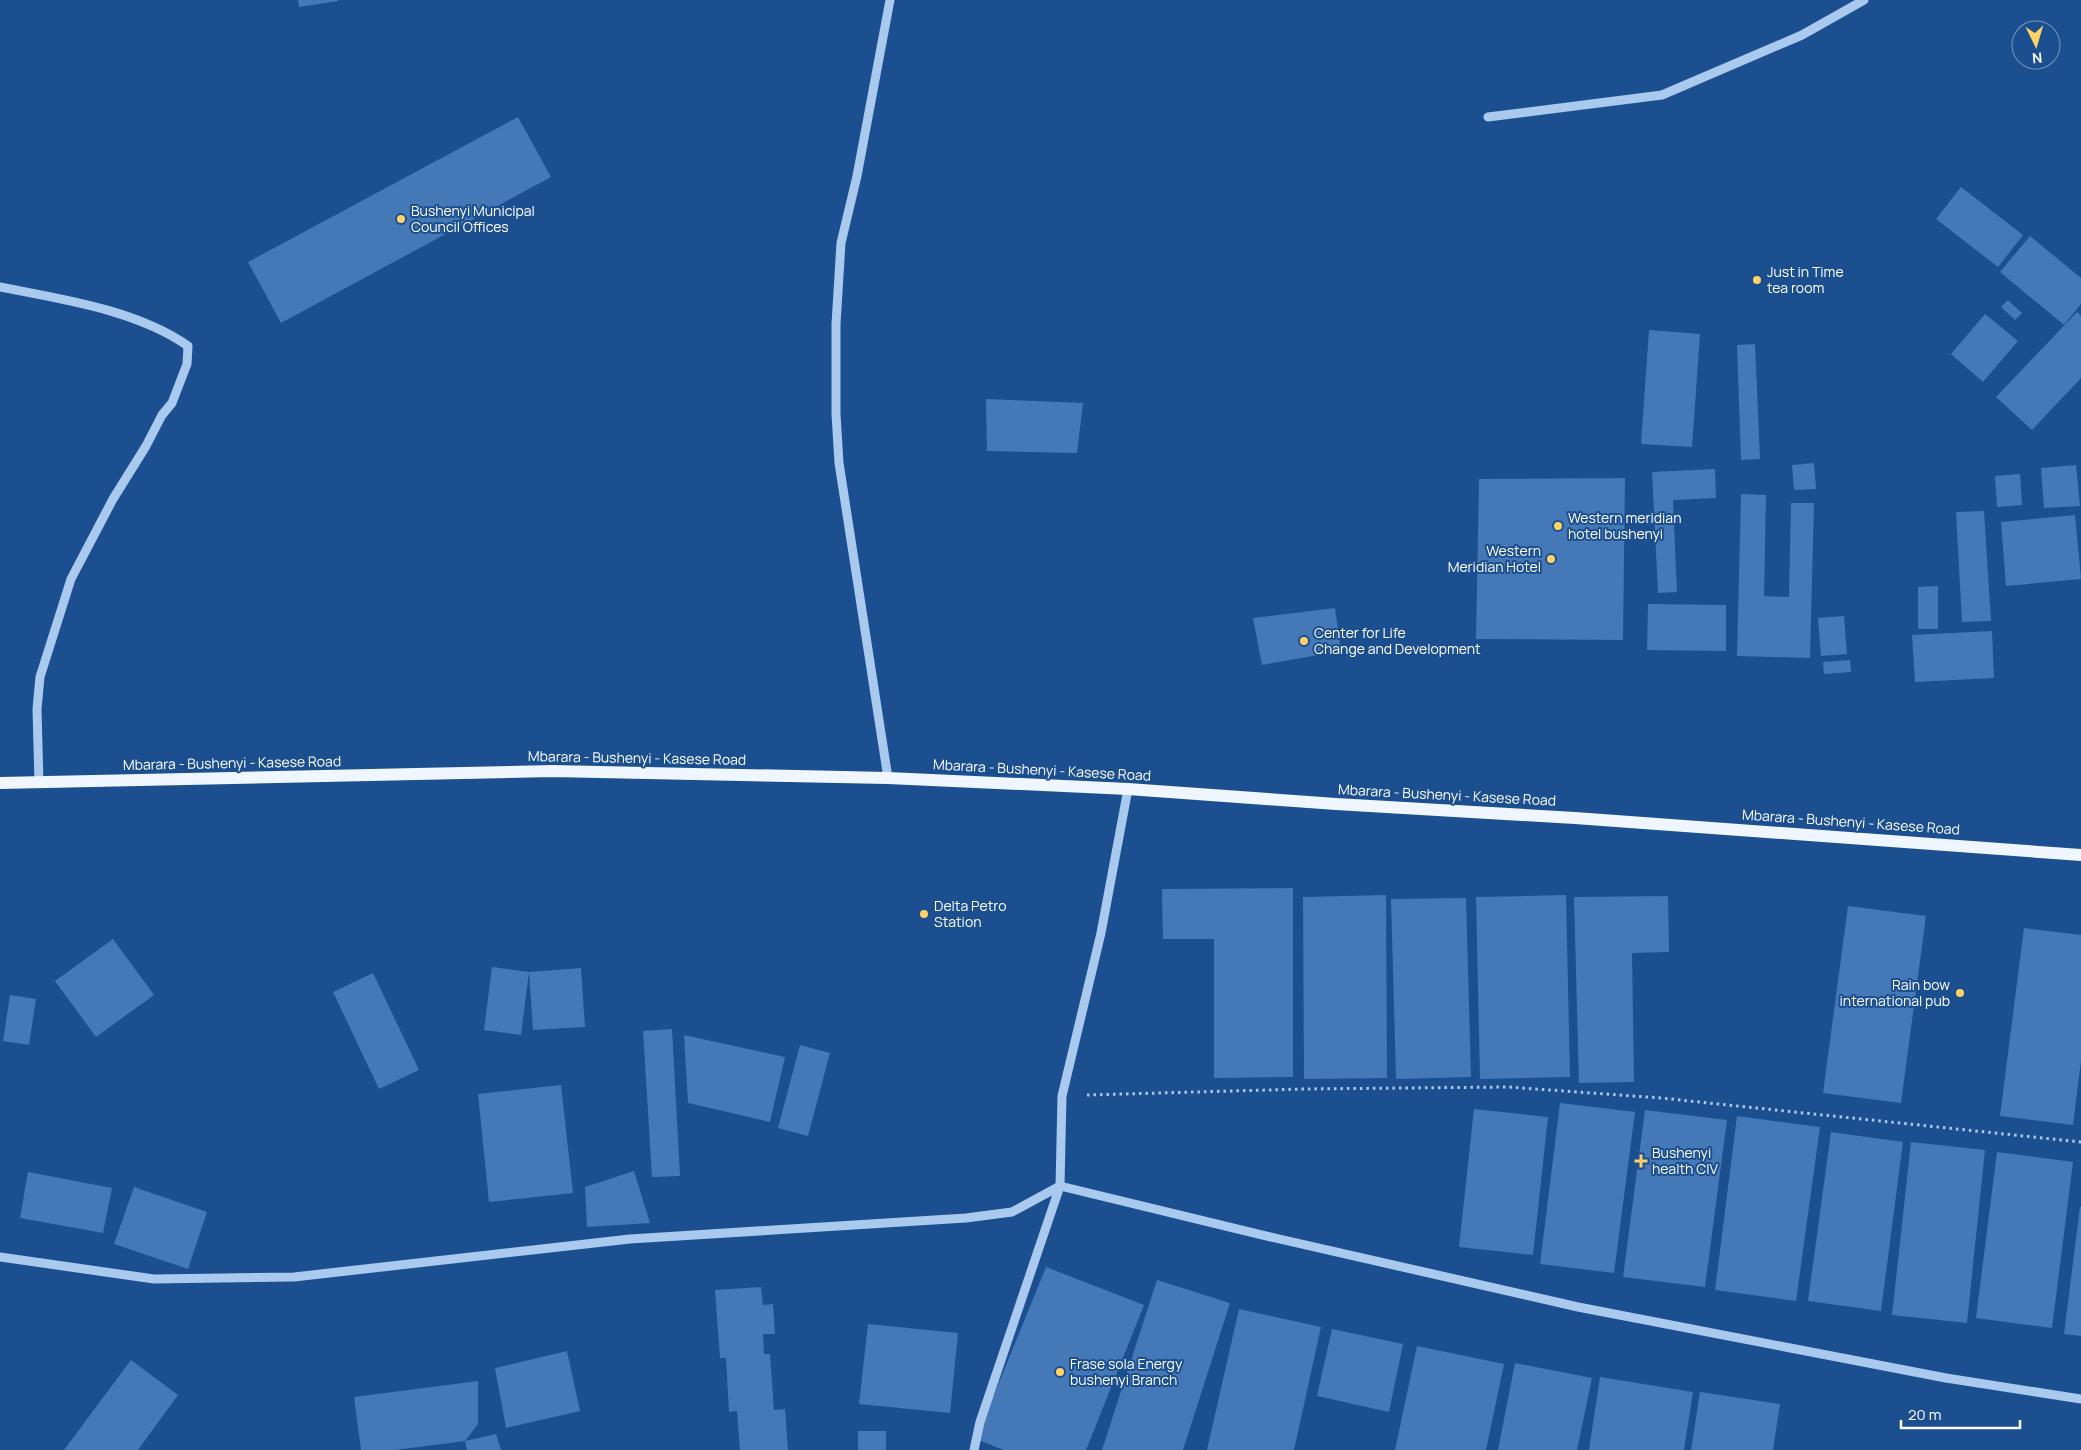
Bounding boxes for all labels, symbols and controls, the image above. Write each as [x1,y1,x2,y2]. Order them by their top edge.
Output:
north arrow [2011,20,2061,70]
text: N [2031,49,2043,68]
place label: Bushenyi Municipal Council Offices [411,201,535,236]
marker: Bushenyi Municipal Council Offices [395,213,407,225]
place label: Just in Time tea room [1767,262,1844,297]
marker: Just in Time tea room [1751,274,1763,286]
place label: Western meridian hotel bushenyi [1568,508,1681,543]
marker: Western meridian hotel bushenyi [1552,520,1564,532]
place label: Western Meridian Hotel [1448,541,1541,576]
marker: Western Meridian Hotel [1545,553,1557,565]
place label: Center for Life Change and Development [1314,623,1481,658]
marker: Center for Life Change and Development [1298,635,1310,647]
street label: Mbarara - Bushenyi - Kasese Road [528,746,746,769]
street label: Mbarara - Bushenyi - Kasese Road [123,751,341,774]
street label: Mbarara - Bushenyi - Kasese Road [933,754,1151,785]
street label: Mbarara - Bushenyi - Kasese Road [1338,779,1556,810]
street label: Mbarara - Bushenyi - Kasese Road [1742,804,1961,839]
place label: Delta Petro Station [934,896,1006,931]
marker: Delta Petro Station [918,908,930,920]
place label: Rain bow international pub [1840,975,1950,1010]
marker: Rain bow international pub [1954,987,1966,999]
place label: Bushenyi health CIV [1652,1143,1718,1178]
marker: Bushenyi health CIV [1634,1154,1648,1168]
place label: Frase sola Energy bushenyi Branch [1070,1354,1183,1389]
marker: Frase sola Energy bushenyi Branch [1054,1366,1066,1378]
scale bar [1901,1398,2020,1430]
text: 20 m [1908,1404,1941,1425]

